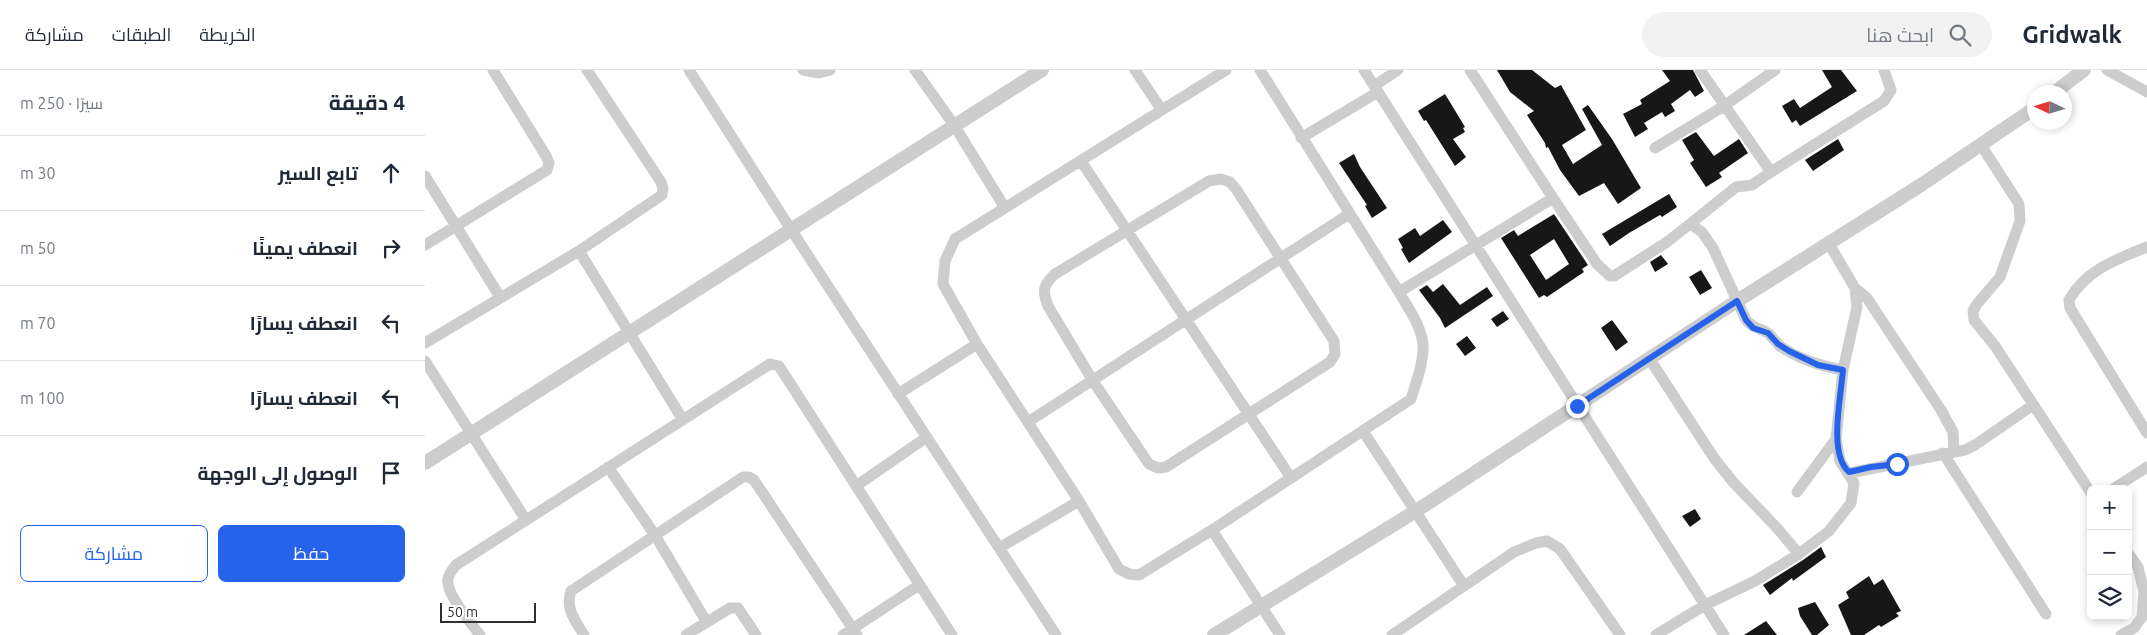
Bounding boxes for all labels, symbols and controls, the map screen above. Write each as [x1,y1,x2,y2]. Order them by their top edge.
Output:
search box [1642,12,1992,57]
icon: search [1946,21,1974,49]
text: Gridwalk [2022,21,2122,48]
text: مشاركة [25,24,84,44]
text: الطبقات [112,24,171,44]
text: الخريطة [199,24,256,44]
text: ابحث هنا [1866,24,1934,46]
north arrow [2027,85,2072,130]
text: 4 دقيقة [329,90,405,114]
text: سيرًا · 250 m [20,94,103,112]
icon: ahead [377,159,405,187]
text: تابع السير [278,162,358,184]
text: 30 m [20,164,56,182]
icon: right [377,234,405,262]
text: انعطف يمينًا [252,237,358,259]
text: 50 m [20,239,56,257]
icon: left [377,309,405,337]
text: انعطف يسارًا [250,312,358,334]
text: 70 m [20,314,56,332]
icon: left [377,384,405,412]
text: انعطف يسارًا [250,387,358,409]
text: 100 m [20,389,65,407]
route end [1566,395,1589,418]
route start [1886,453,1909,476]
icon: arrive [377,459,405,487]
text: الوصول إلى الوجهة [198,462,358,484]
map controls [2087,485,2132,620]
button: + [2087,485,2132,530]
button: مشاركة [20,525,208,582]
button: حفظ [218,525,405,582]
button: − [2087,530,2132,575]
button: layers [2087,575,2132,620]
scale bar [440,600,536,623]
text: 50 m [447,604,478,620]

